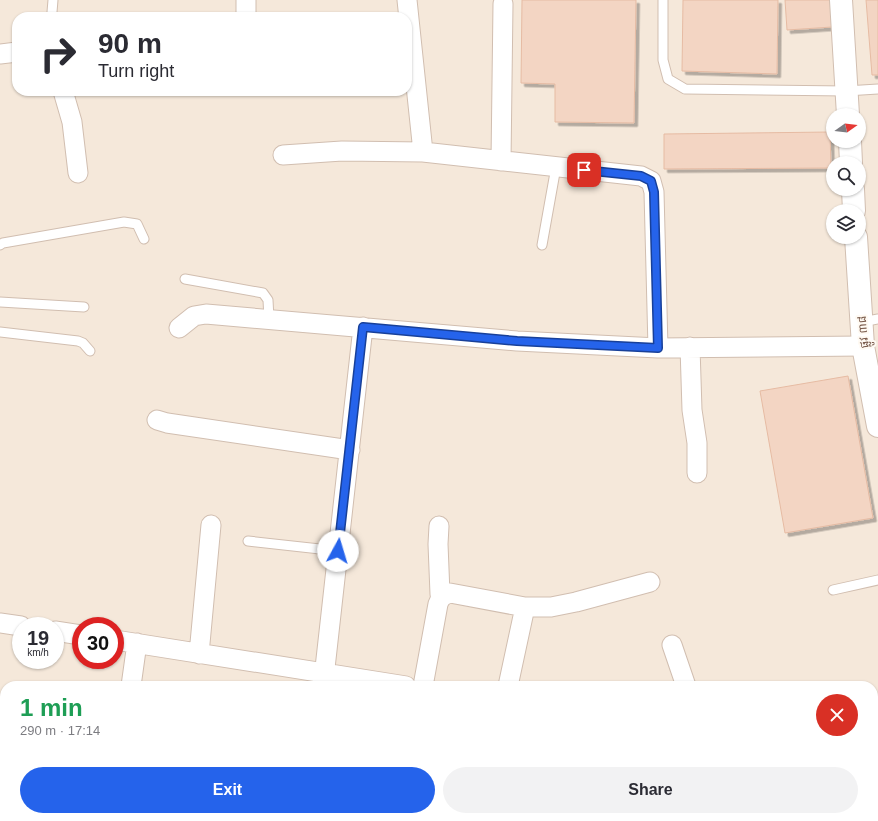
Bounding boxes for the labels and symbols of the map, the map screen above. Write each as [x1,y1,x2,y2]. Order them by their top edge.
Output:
north arrow [826,108,866,148]
pin [567,153,601,187]
street label: ផ្លូវ ៣៨ [855,315,875,349]
position arrow [317,530,359,572]
speed limit sign: 30 [72,617,124,669]

